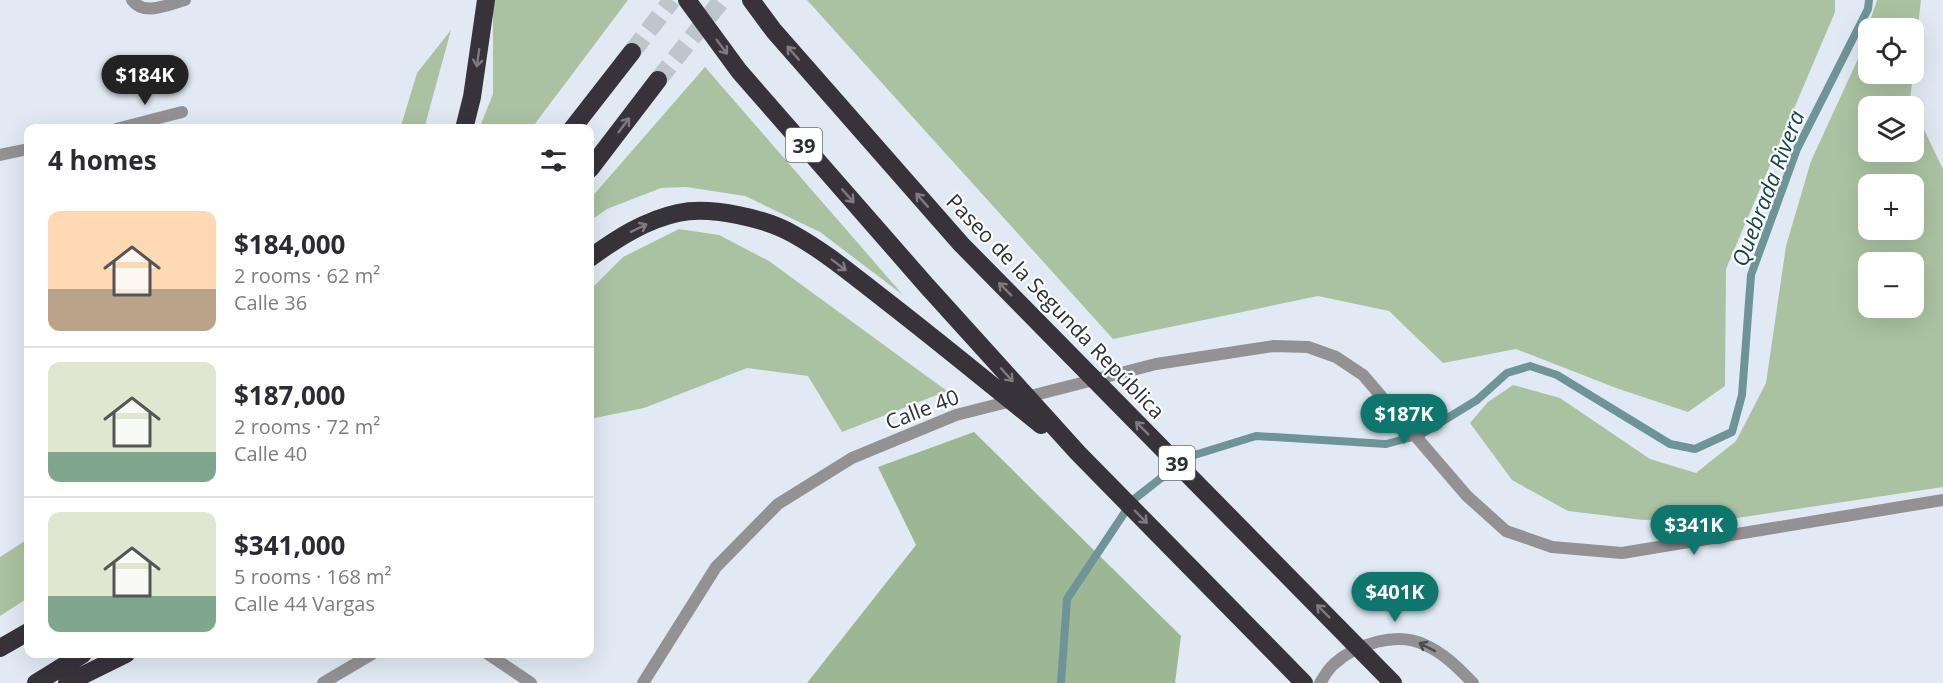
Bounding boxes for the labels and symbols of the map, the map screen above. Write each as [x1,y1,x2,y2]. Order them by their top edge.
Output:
one-way arrow [715,39,728,55]
one-way arrow [786,46,800,61]
one-way arrow [472,48,483,67]
pin: $184K [103,55,187,106]
water label: Quebrada Rivera [1724,106,1810,270]
one-way arrow [617,117,630,133]
road number: 39 [786,128,822,162]
street label: Paseo de la Segunda República [941,187,1171,425]
one-way arrow [841,188,855,203]
one-way arrow [915,193,929,208]
one-way arrow [630,221,648,233]
one-way arrow [831,259,847,271]
one-way arrow [997,281,1012,296]
one-way arrow [1000,367,1014,382]
street label: Calle 40 [881,382,963,436]
pin: $187K [1362,394,1446,445]
one-way arrow [1134,420,1149,435]
road number: 39 [1159,446,1195,480]
pin: $341K [1652,505,1736,556]
one-way arrow [1134,510,1148,525]
pin: $401K [1353,572,1437,623]
one-way arrow [1315,604,1330,619]
one-way arrow [1418,641,1436,653]

